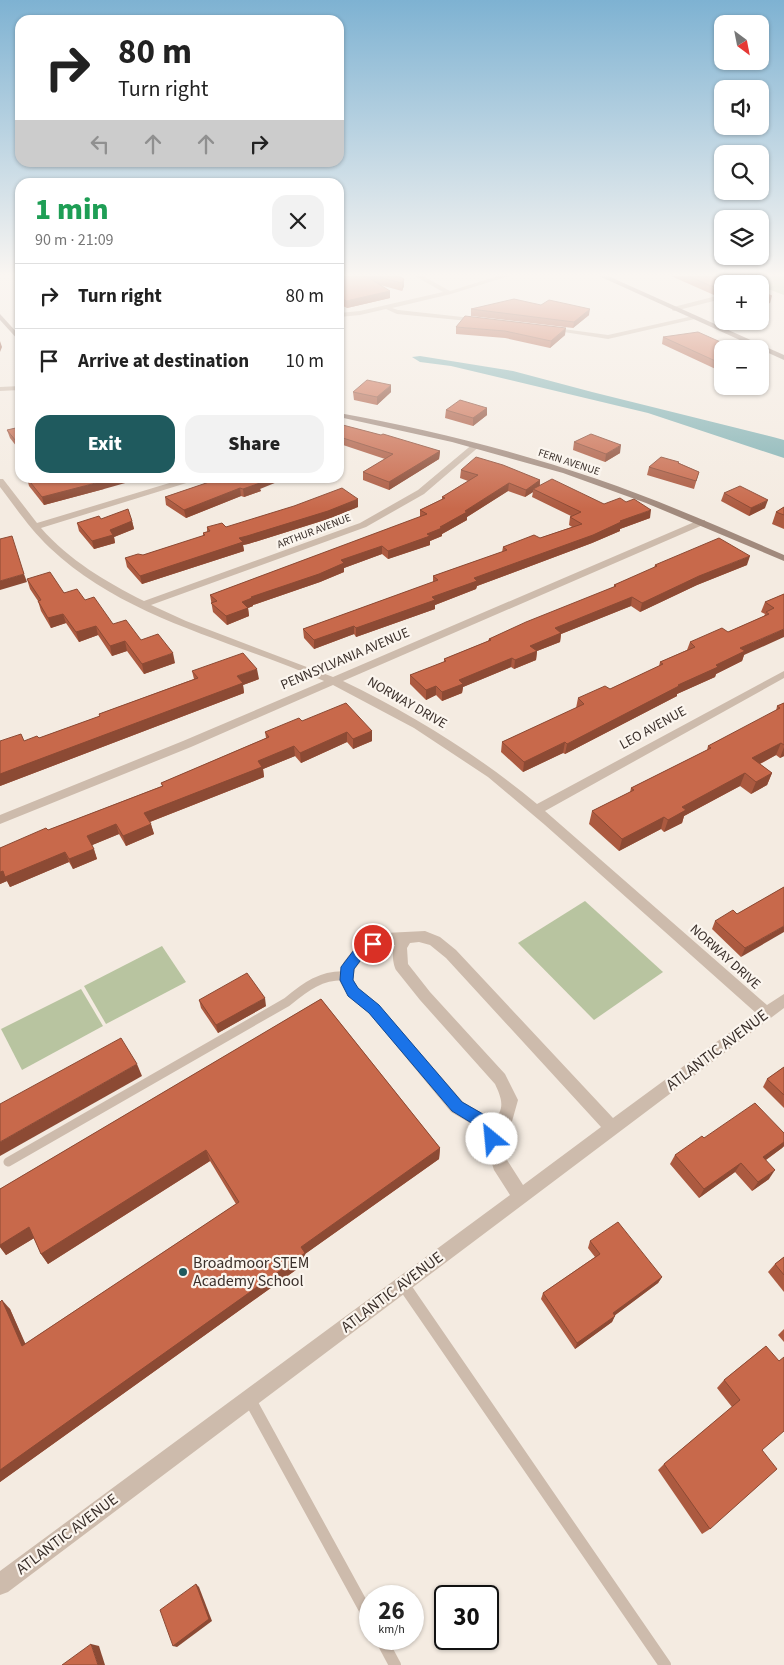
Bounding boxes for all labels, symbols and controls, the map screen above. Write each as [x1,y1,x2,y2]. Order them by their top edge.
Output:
north arrow [714,15,769,70]
map controls [714,15,769,395]
text: 80 m [118,27,192,77]
icon: right [35,35,100,100]
text: Turn right [118,73,208,105]
button: sound [714,80,769,135]
icon: left [86,130,114,158]
icon: ahead [139,130,167,158]
icon: ahead [192,130,220,158]
icon: right [245,130,273,158]
button: search [714,145,769,200]
text: 1 min [35,188,109,231]
button: close [272,195,324,247]
button: layers [714,210,769,265]
text: 90 m · 21:09 [35,229,114,251]
button: + [714,275,769,330]
icon: right [35,282,63,310]
text: Turn right [78,283,162,310]
text: 80 m [286,283,324,310]
button: − [714,340,769,395]
icon: arrive [35,347,63,375]
text: Arrive at destination [78,348,249,375]
text: 10 m [286,348,324,375]
button: Exit [35,415,175,473]
button: Share [185,415,324,473]
street label: FERN AVENUE [536,445,602,479]
street label: ARTHUR AVENUE [275,510,353,552]
street label: PENNSYLVANIA AVENUE [277,623,413,695]
street label: NORWAY DRIVE [363,672,451,734]
street label: LEO AVENUE [616,701,690,755]
street label: NORWAY DRIVE [685,920,765,994]
pin [352,923,394,965]
icon: arrive [359,930,387,958]
street label: ATLANTIC AVENUE [661,1004,773,1096]
position arrow [465,1112,517,1164]
street label: ATLANTIC AVENUE [336,1246,448,1338]
place label: Broadmoor STEM Academy School [193,1252,309,1292]
marker: Broadmoor STEM Academy School [177,1266,189,1278]
street label: ATLANTIC AVENUE [11,1488,123,1580]
speed limit sign: 30 [434,1585,499,1650]
text: 26 [378,1593,405,1629]
text: km/h [378,1621,405,1638]

